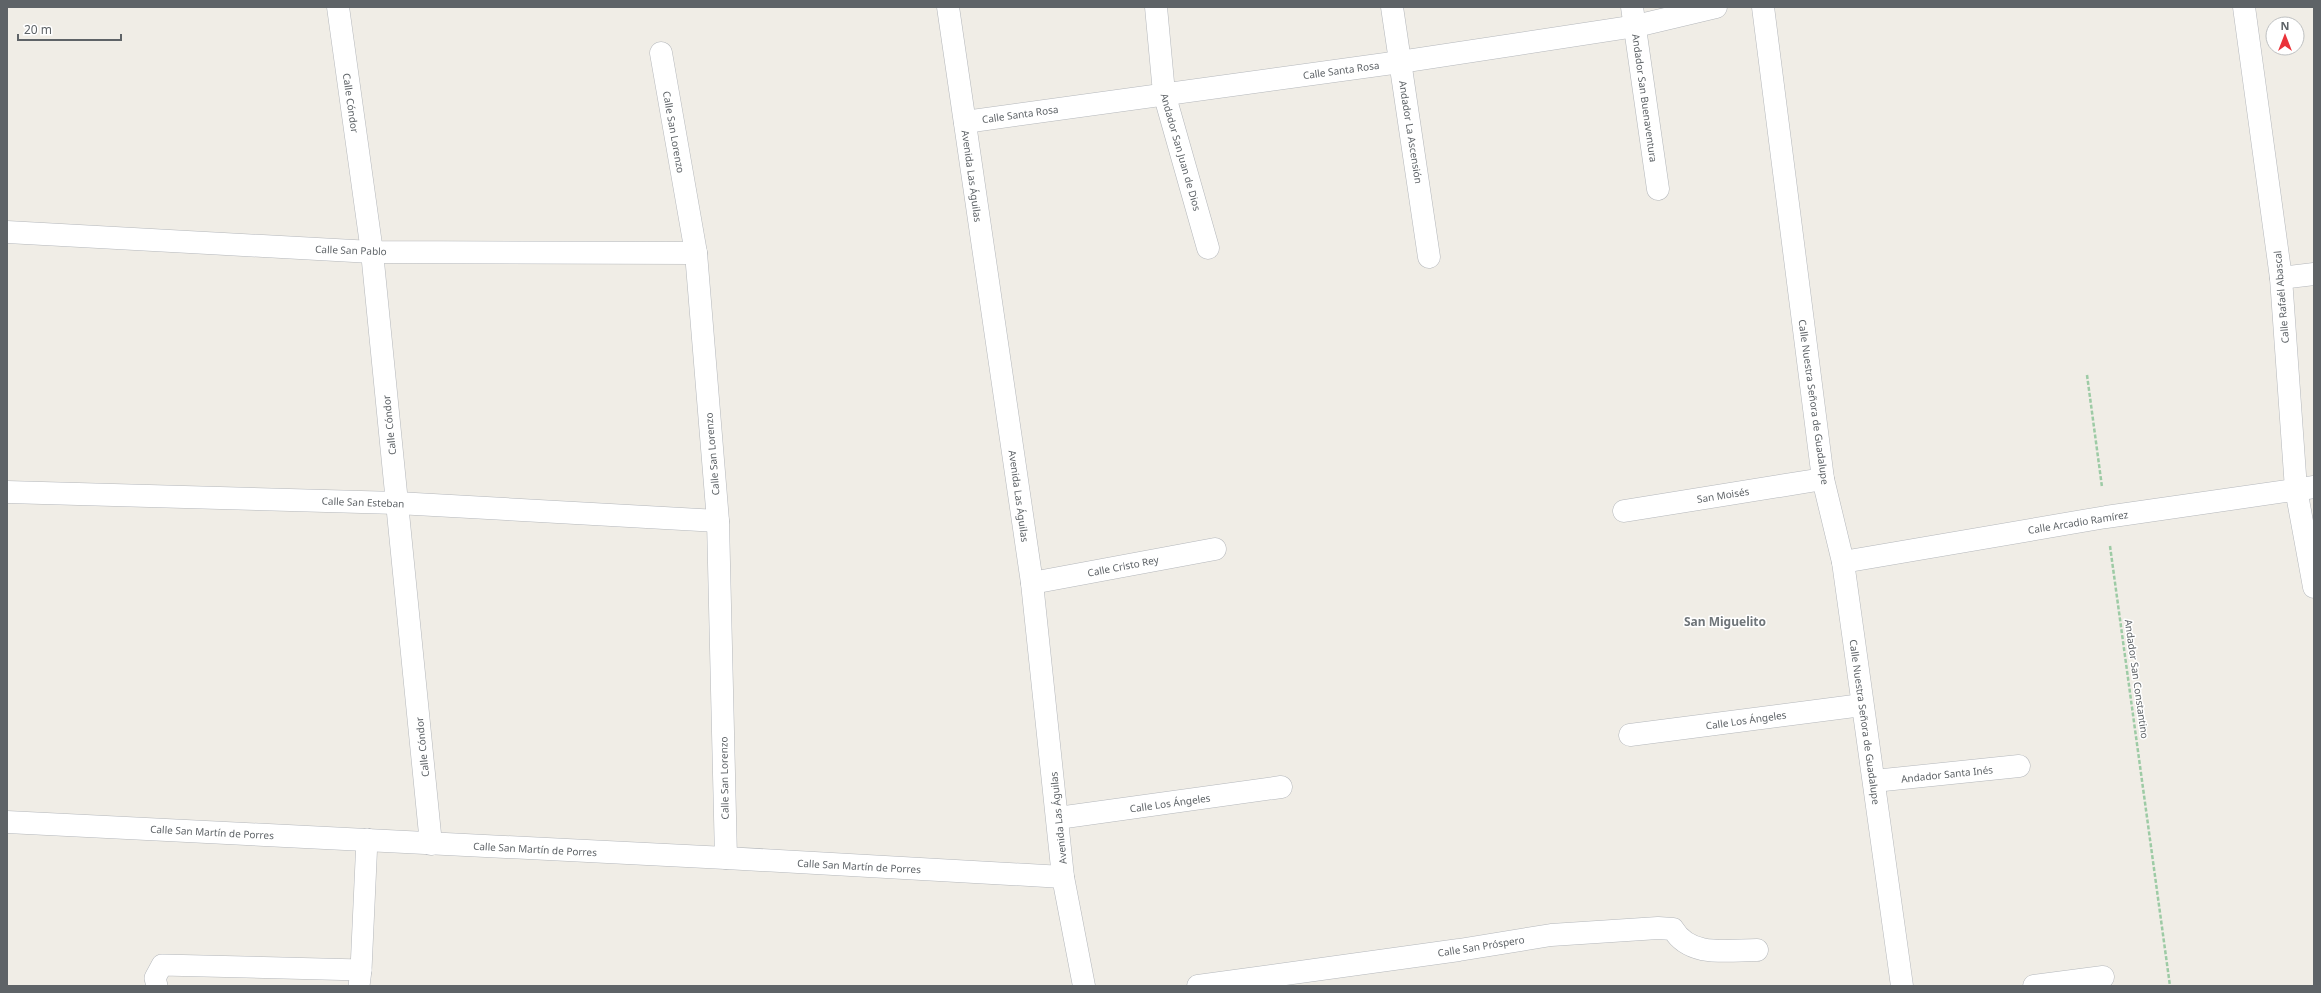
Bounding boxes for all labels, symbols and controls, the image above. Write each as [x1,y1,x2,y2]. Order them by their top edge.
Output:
scale bar [18,16,121,42]
north arrow [2265,16,2305,56]
text: N [2281,18,2289,33]
text: 20 m [24,21,52,38]
street label: Andador San Buenaventura [1629,33,1661,163]
street label: Calle Santa Rosa [1302,58,1380,82]
street label: Calle Cóndor [340,72,362,134]
street label: Andador La Ascensión [1396,79,1426,185]
street label: Calle San Lorenzo [660,90,688,174]
street label: Andador San Juan de Dios [1158,92,1205,213]
street label: Calle Santa Rosa [981,102,1059,126]
street label: Avenida Las Águilas [959,129,985,223]
street label: Calle San Pablo [315,242,387,258]
street label: Calle Rafaél Abascal [2270,250,2292,344]
street label: Calle Nuestra Señora de Guadalupe [1795,319,1833,486]
street label: Calle Cóndor [379,394,399,456]
street label: Calle San Lorenzo [701,412,723,496]
street label: Avenida Las Águilas [1006,449,1032,543]
street label: San Moisés [1696,484,1750,506]
street label: Calle San Esteban [321,494,405,510]
street label: Calle Arcadio Ramírez [2027,507,2129,537]
street label: Calle Cristo Rey [1086,552,1161,580]
district label: San Miguelito [1684,613,1766,630]
street label: Andador San Constantino [2122,618,2152,740]
street label: Calle Nuestra Señora de Guadalupe [1846,639,1884,806]
street label: Calle Los Ángeles [1705,707,1787,733]
street label: Calle Cóndor [412,716,432,778]
street label: Calle San Lorenzo [716,736,732,820]
street label: Andador Santa Inés [1900,762,1994,786]
street label: Avenida Las Águilas [1046,771,1070,865]
street label: Calle Los Ángeles [1129,790,1211,816]
street label: Calle San Martín de Porres [150,822,274,842]
street label: Calle San Martín de Porres [473,839,597,859]
street label: Calle San Martín de Porres [797,856,921,876]
street label: Calle San Próspero [1437,932,1525,960]

